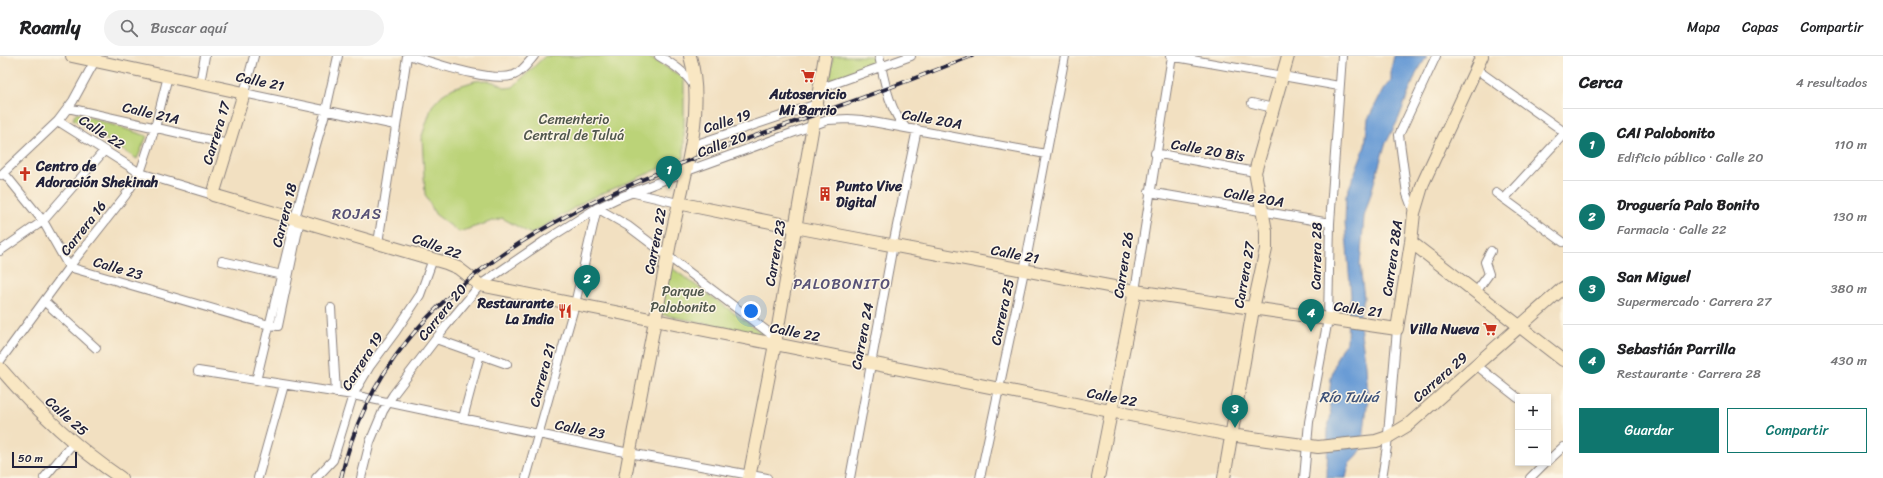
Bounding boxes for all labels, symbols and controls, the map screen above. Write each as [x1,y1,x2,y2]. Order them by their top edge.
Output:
search box [104,10,384,46]
text: Roamly [20,11,80,44]
text: Buscar aquí [150,15,227,41]
text: Mapa [1687,15,1720,40]
text: Capas [1742,15,1779,40]
text: Compartir [1801,15,1863,40]
icon: search [118,17,140,39]
street label: Calle 21 [233,64,286,99]
text: Cerca [1579,67,1622,97]
supermarket icon: Autoservicio Mi Barrio [800,68,816,84]
text: 4 resultados [1796,71,1867,94]
place label: Autoservicio Mi Barrio [769,82,847,123]
street label: Calle 21A [120,95,182,132]
street label: Carrera 17 [195,98,238,168]
street label: Calle 19 [700,102,755,141]
street label: Calle 20A [900,102,964,137]
park label: Cementerio Central de Tuluá [524,107,624,148]
street label: Calle 22 [74,108,130,157]
text: CAI Palobonito [1617,120,1715,146]
street label: Calle 20 [694,124,751,165]
street label: Calle 20 Bis [1169,132,1247,169]
text: 1 [1589,133,1595,156]
text: 110 m [1834,133,1867,156]
text: Edificio público · Calle 20 [1617,146,1764,169]
place label: Centro de Adoración Shekinah [35,154,159,195]
pin: 1 [656,156,682,189]
church icon: Centro de Adoración Shekinah [17,166,33,182]
place label: Punto Vive Digital [836,174,903,215]
street label: Carrera 18 [264,180,305,250]
street label: Calle 20A [1222,180,1286,215]
building icon: Punto Vive Digital [817,186,833,202]
text: Droguería Palo Bonito [1617,192,1759,218]
street label: Carrera 16 [54,195,113,262]
district label: ROJAS [332,201,382,227]
text: 2 [1588,205,1596,228]
text: 130 m [1833,205,1867,228]
street label: Carrera 22 [637,206,674,276]
street label: Carrera 23 [757,218,794,288]
street label: Carrera 28A [1375,218,1410,298]
text: Farmacia · Calle 22 [1617,218,1726,241]
street label: Carrera 28 [1303,222,1330,290]
street label: Calle 22 [409,226,465,267]
street label: Carrera 26 [1106,230,1141,300]
street label: Calle 21 [989,238,1041,271]
street label: Carrera 27 [1226,239,1263,310]
street label: Calle 23 [90,250,146,288]
text: San Miguel [1617,264,1691,290]
pin: 2 [574,265,600,298]
district label: PALOBONITO [793,271,891,297]
street label: Carrera 25 [983,276,1022,348]
text: 3 [1588,277,1596,300]
text: 380 m [1830,277,1867,300]
street label: Carrera 20 [411,278,474,347]
park label: Parque Palobonito [650,279,716,320]
text: Supermercado · Carrera 27 [1617,290,1771,313]
place label: Restaurante La India [477,291,555,332]
street label: Calle 21 [1332,294,1384,325]
pin: 4 [1298,299,1324,332]
street label: Carrera 24 [844,300,881,372]
your location [741,301,761,321]
restaurant icon: Restaurante La India [557,303,573,319]
street label: Calle 22 [768,315,822,350]
place label: Villa Nueva [1410,317,1480,342]
supermarket icon: Villa Nueva [1482,321,1498,337]
street label: Carrera 19 [334,327,391,396]
text: Sebastián Parrilla [1617,336,1736,362]
street label: Carrera 21 [522,341,563,410]
street label: Carrera 29 [1407,346,1474,409]
text: 4 [1588,349,1596,372]
text: 430 m [1830,349,1867,372]
text: Restaurante · Carrera 28 [1617,362,1761,385]
street label: Calle 22 [1085,380,1139,415]
water label: Río Tuluá [1319,384,1381,410]
street label: Calle 25 [39,390,94,443]
map controls [1515,394,1551,466]
button: + [1515,394,1551,430]
pin: 3 [1222,395,1248,428]
button: Guardar [1579,408,1719,453]
button: Compartir [1727,408,1867,453]
street label: Calle 23 [553,412,607,447]
button: − [1515,430,1551,466]
text: 50 m [18,449,43,468]
scale bar [12,450,77,469]

